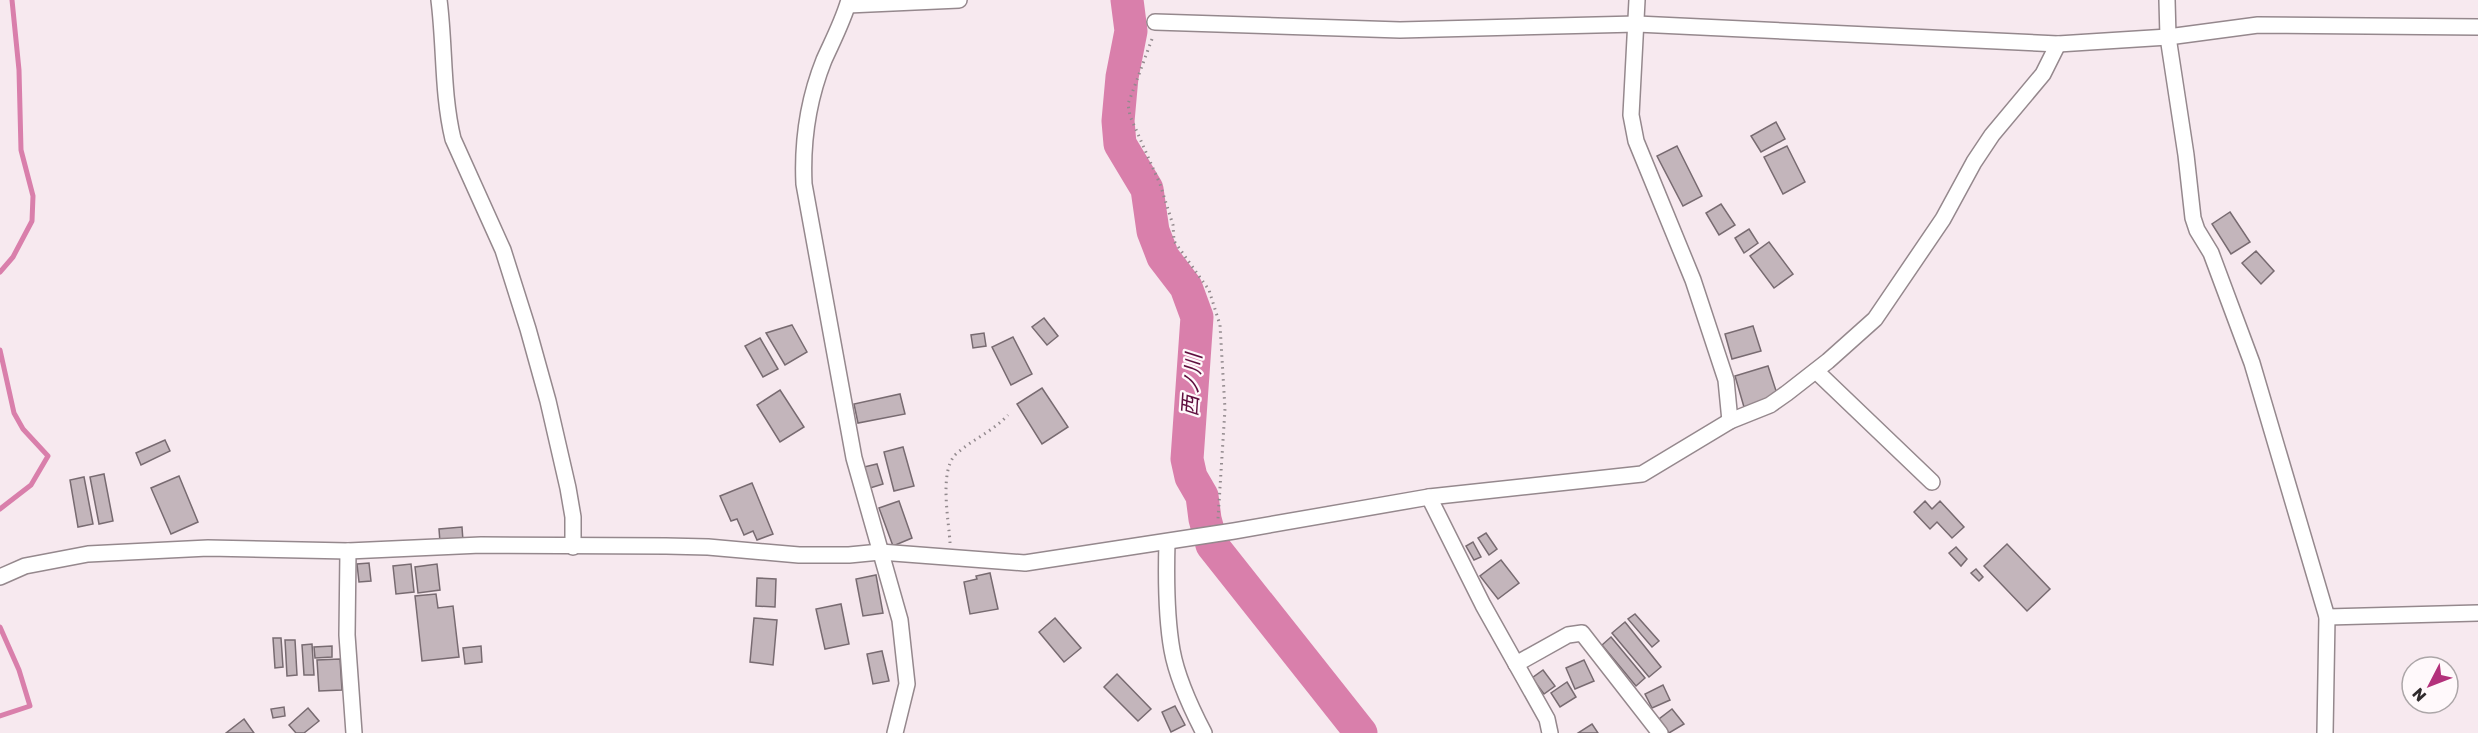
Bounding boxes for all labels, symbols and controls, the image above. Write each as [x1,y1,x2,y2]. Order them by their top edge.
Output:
water label: 西ノ川 [1177,351,1206,417]
north arrow [2400,655,2460,715]
text: N [2408,684,2430,705]

